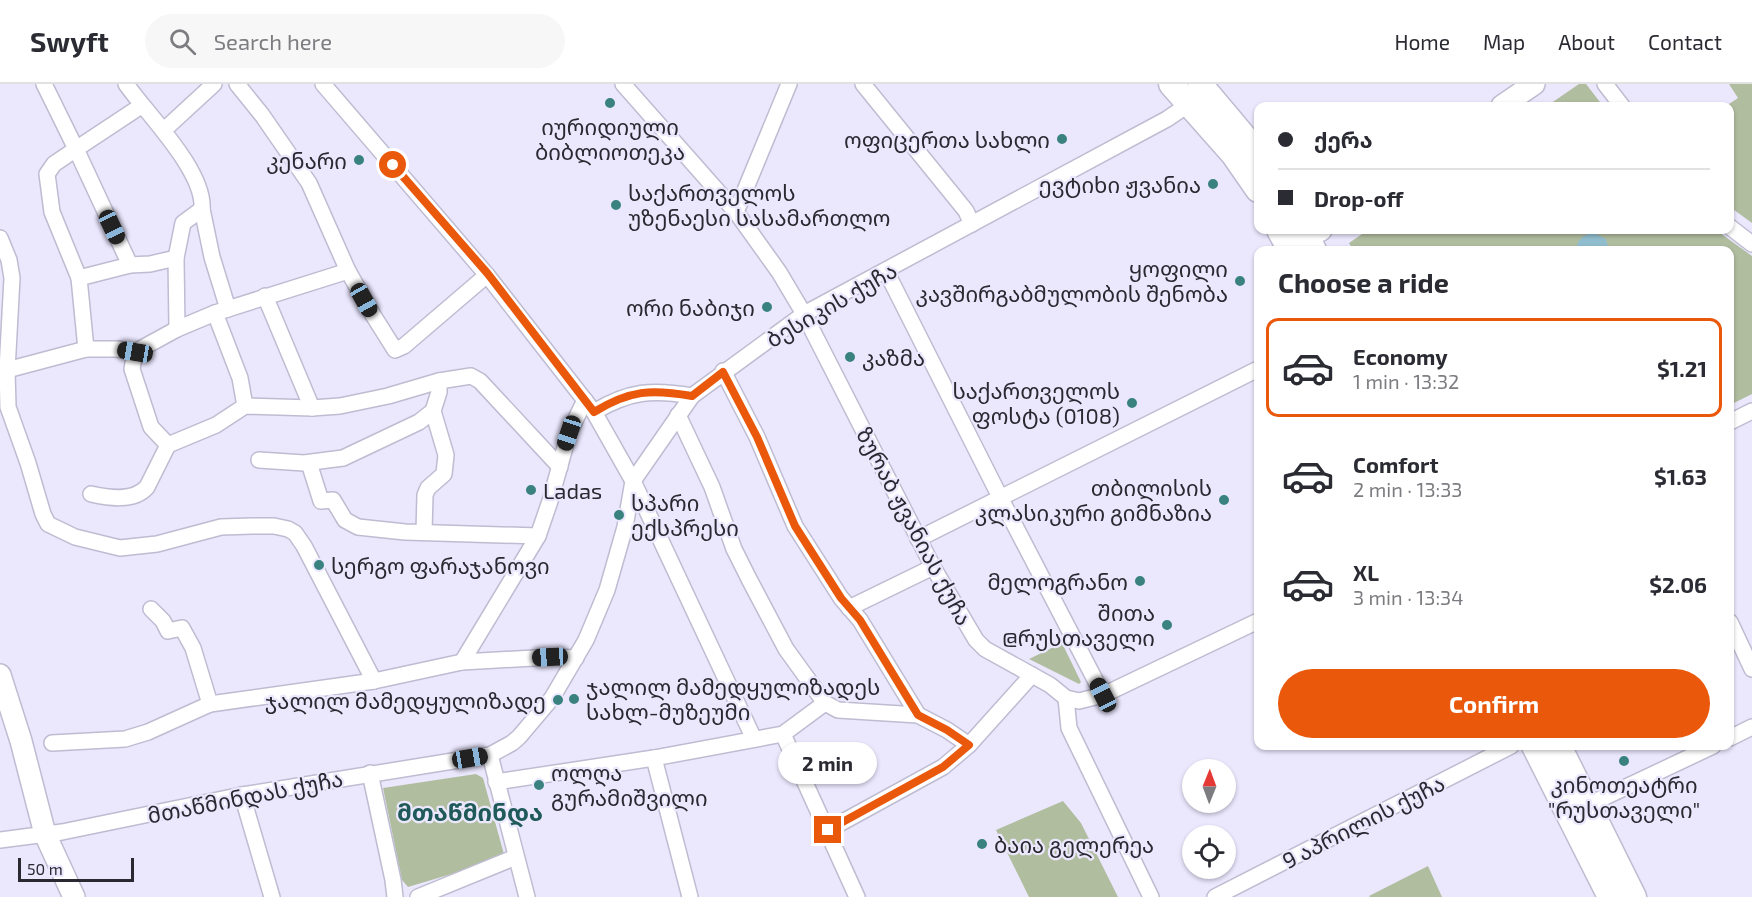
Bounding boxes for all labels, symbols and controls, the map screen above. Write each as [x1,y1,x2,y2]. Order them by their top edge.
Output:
search box [145,14,565,68]
text: Swyft [30,24,109,58]
icon: search [166,25,199,58]
text: Search here [214,28,332,54]
text: Home [1394,29,1450,54]
text: Map [1483,29,1525,54]
text: About [1558,29,1615,54]
text: Contact [1648,29,1722,54]
marker: იურიდიული ბიბლიოთეკა [603,96,617,110]
place label: იურიდიული ბიბლიოთეკა [535,113,685,166]
place label: ოფიცერთა სახლი [844,126,1050,154]
text: ქერა [1314,126,1373,152]
marker: ოფიცერთა სახლი [1055,132,1069,146]
place label: კენარი [266,147,347,174]
route start [379,151,406,178]
marker: კენარი [352,153,366,167]
place label: ევტიხი ჟვანია [1039,171,1201,198]
marker: ევტიხი ჟვანია [1206,177,1220,191]
place label: საქართველოს უზენაესი სასამართლო [628,179,891,232]
text: Drop-off [1314,185,1403,211]
marker: საქართველოს უზენაესი სასამართლო [609,198,623,212]
car [96,207,128,247]
place label: ყოფილი კავშირგაბმულობის შენობა [915,255,1228,308]
street label: ბესიკის ქუჩა [761,256,901,353]
text: Choose a ride [1278,266,1449,298]
marker: ყოფილი კავშირგაბმულობის შენობა [1233,274,1247,288]
car [347,280,381,320]
place label: ორი ნაბიჯი [626,294,755,321]
marker: ორი ნაბიჯი [760,300,774,314]
car [116,340,154,364]
icon: car [1281,341,1335,395]
text: Economy [1353,343,1448,369]
place label: კაზმა [862,344,925,371]
marker: კაზმა [843,350,857,364]
text: $1.21 [1657,355,1707,381]
text: 1 min · 13:32 [1353,369,1459,393]
place label: საქართველოს ფოსტა (0108) [953,377,1120,429]
marker: საქართველოს ფოსტა (0108) [1125,396,1139,410]
car [555,413,583,453]
street label: ზურაბ ჟვანიას ქუჩა [851,423,978,630]
icon: car [1281,449,1335,503]
text: Comfort [1353,451,1438,477]
text: $1.63 [1654,463,1707,489]
place label: თბილისის კლასიკური გიმნაზია [975,474,1212,527]
place label: Ladas [543,477,602,503]
text: 2 min · 13:33 [1353,477,1462,501]
marker: Ladas [524,483,538,497]
place label: სპარი ექსპრესი [631,489,739,541]
marker: თბილისის კლასიკური გიმნაზია [1217,493,1231,507]
marker: სპარი ექსპრესი [612,508,626,522]
place label: სერგო ფარაჯანოვი [331,552,550,579]
icon: car [1281,557,1335,611]
marker: სერგო ფარაჯანოვი [312,558,326,572]
text: XL [1353,559,1379,585]
place label: მელოგრანო [987,568,1128,596]
text: $2.06 [1649,571,1707,597]
marker: მელოგრანო [1133,574,1147,588]
text: 3 min · 13:34 [1353,585,1464,609]
place label: შითა @რუსთაველი [1002,599,1155,652]
marker: შითა @რუსთაველი [1160,618,1174,632]
car [532,647,568,667]
button: Confirm [1278,669,1710,738]
place label: ჯალილ მამედყულიზადეს სახლ-მუზეუმი [586,673,880,726]
car [1087,675,1119,715]
place label: ჯალილ მამედყულიზადე [265,687,546,715]
marker: ჯალილ მამედყულიზადეს სახლ-მუზეუმი [567,692,581,706]
marker: ჯალილ მამედყულიზადე [551,693,565,707]
callout: 2 min [778,743,878,785]
car [451,746,489,770]
text: 2 min [802,751,853,775]
marker: კინოთეატრი "რუსთაველი" [1617,754,1631,768]
place label: ოლღა გურამიშვილი [551,759,708,812]
north arrow [1182,759,1236,813]
map controls [1182,759,1236,879]
street label: მთაწმინდას ქუჩა [145,764,345,830]
street label: 9 აპრილის ქუჩა [1277,769,1449,875]
place label: კინოთეატრი "რუსთაველი" [1548,771,1700,824]
marker: ოლღა გურამიშვილი [532,778,546,792]
district label: მთაწმინდა [397,797,543,828]
route end [814,816,841,843]
button: locate [1182,825,1236,879]
place label: ბაია გელერეა [994,831,1154,859]
marker: ბაია გელერეა [975,837,989,851]
scale bar [18,855,134,882]
text: 50 m [27,859,63,878]

